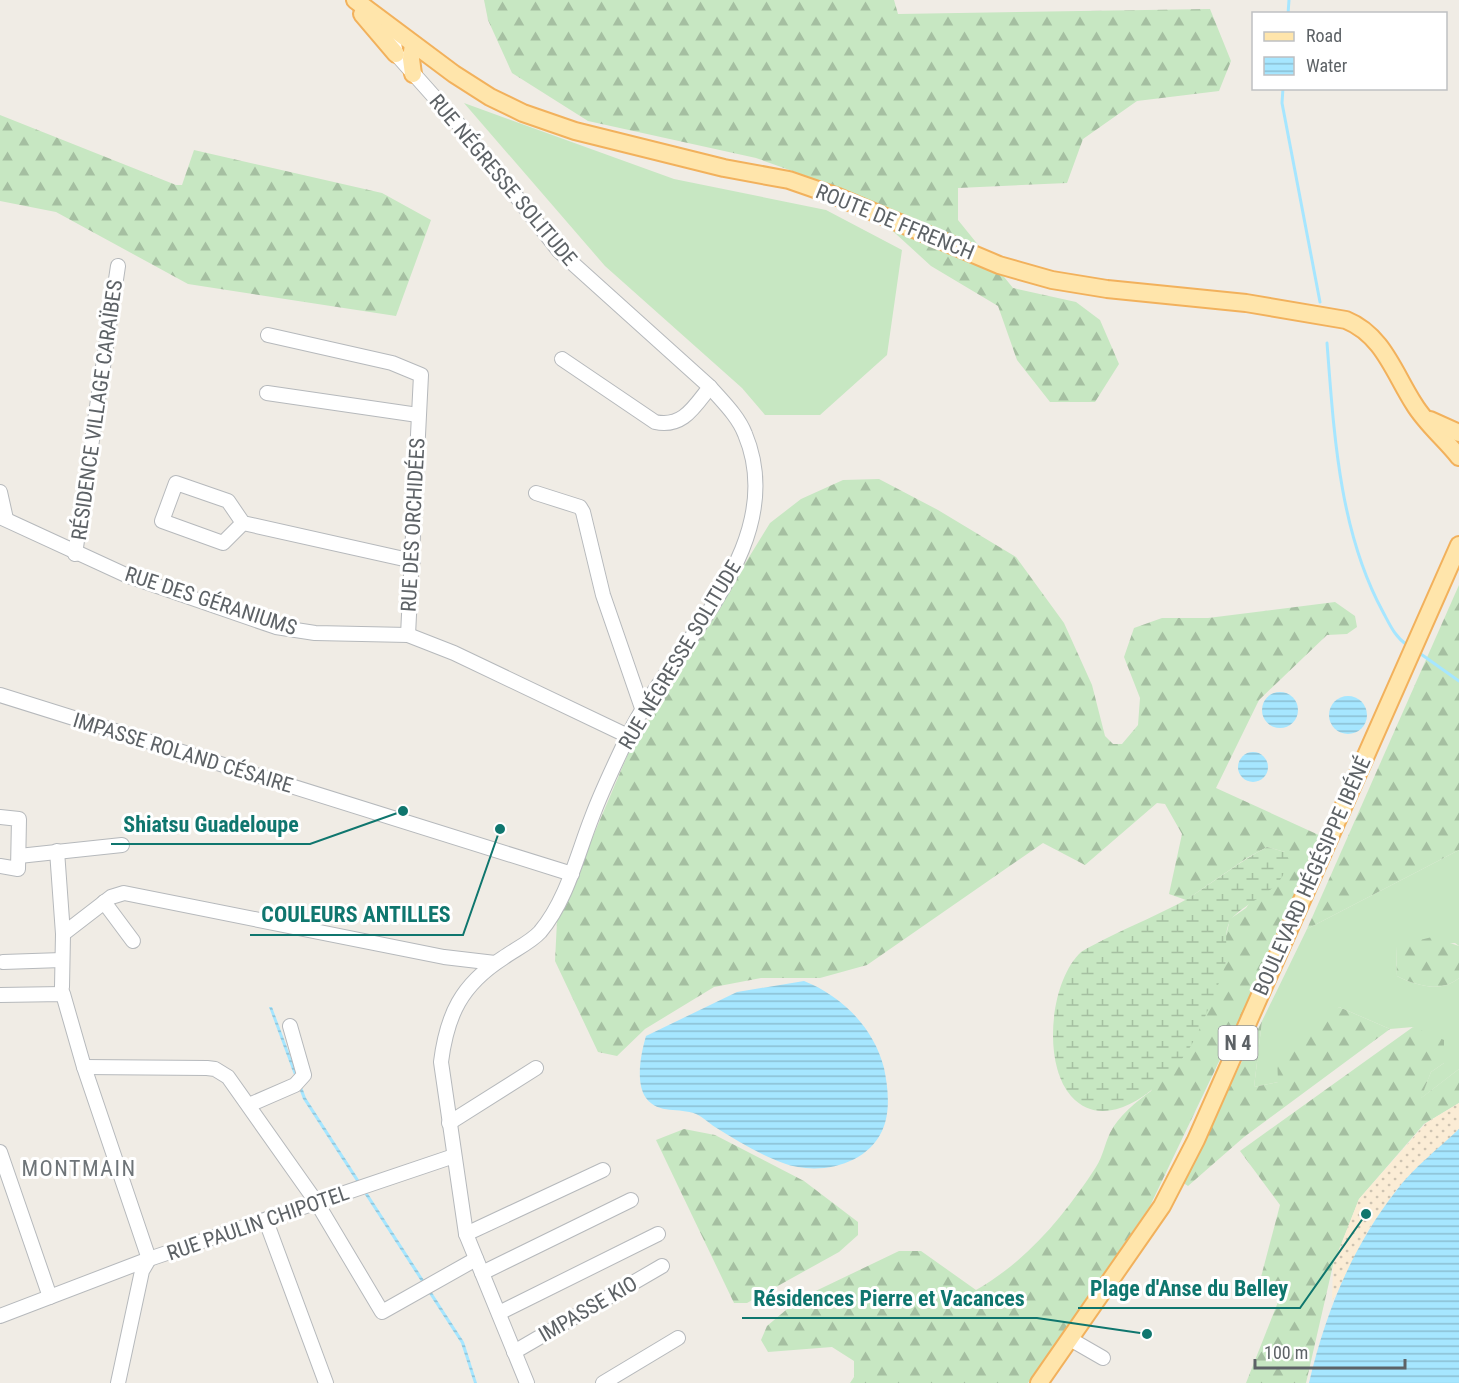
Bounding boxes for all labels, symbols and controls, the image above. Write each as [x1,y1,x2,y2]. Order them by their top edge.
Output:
legend [1252,12,1447,90]
text: Road [1306,25,1342,46]
text: Water [1306,55,1348,76]
street label: RUE NÉGRESSE SOLITUDE [424,89,582,271]
street label: ROUTE DE FFRENCH [812,179,978,265]
street label: RÉSIDENCE VILLAGE CARAÏBES [67,278,127,542]
street label: RUE DES ORCHIDÉES [396,437,430,613]
street label: RUE NÉGRESSE SOLITUDE [614,556,746,754]
street label: RUE DES GÉRANIUMS [122,562,300,640]
street label: IMPASSE ROLAND CÉSAIRE [70,708,296,798]
street label: BOULEVARD HÉGÉSIPPE IBÉNÉ [1248,753,1376,999]
callout: Shiatsu Guadeloupe [111,804,310,844]
text: Shiatsu Guadeloupe [123,812,299,837]
callout: COULEURS ANTILLES [250,895,463,935]
text: COULEURS ANTILLES [261,902,451,927]
road number: N 4 [1218,1026,1258,1060]
district label: MONTMAIN [21,1156,137,1181]
street label: RUE PAULIN CHIPOTEL [164,1181,352,1265]
callout: Plage d'Anse du Belley [1078,1268,1300,1308]
street label: IMPASSE KIO [534,1271,642,1347]
text: Plage d'Anse du Belley [1090,1276,1288,1301]
callout: Résidences Pierre et Vacances [742,1278,1037,1318]
text: Résidences Pierre et Vacances [753,1286,1025,1311]
scale bar [1255,1332,1405,1370]
text: 100 m [1264,1342,1308,1363]

